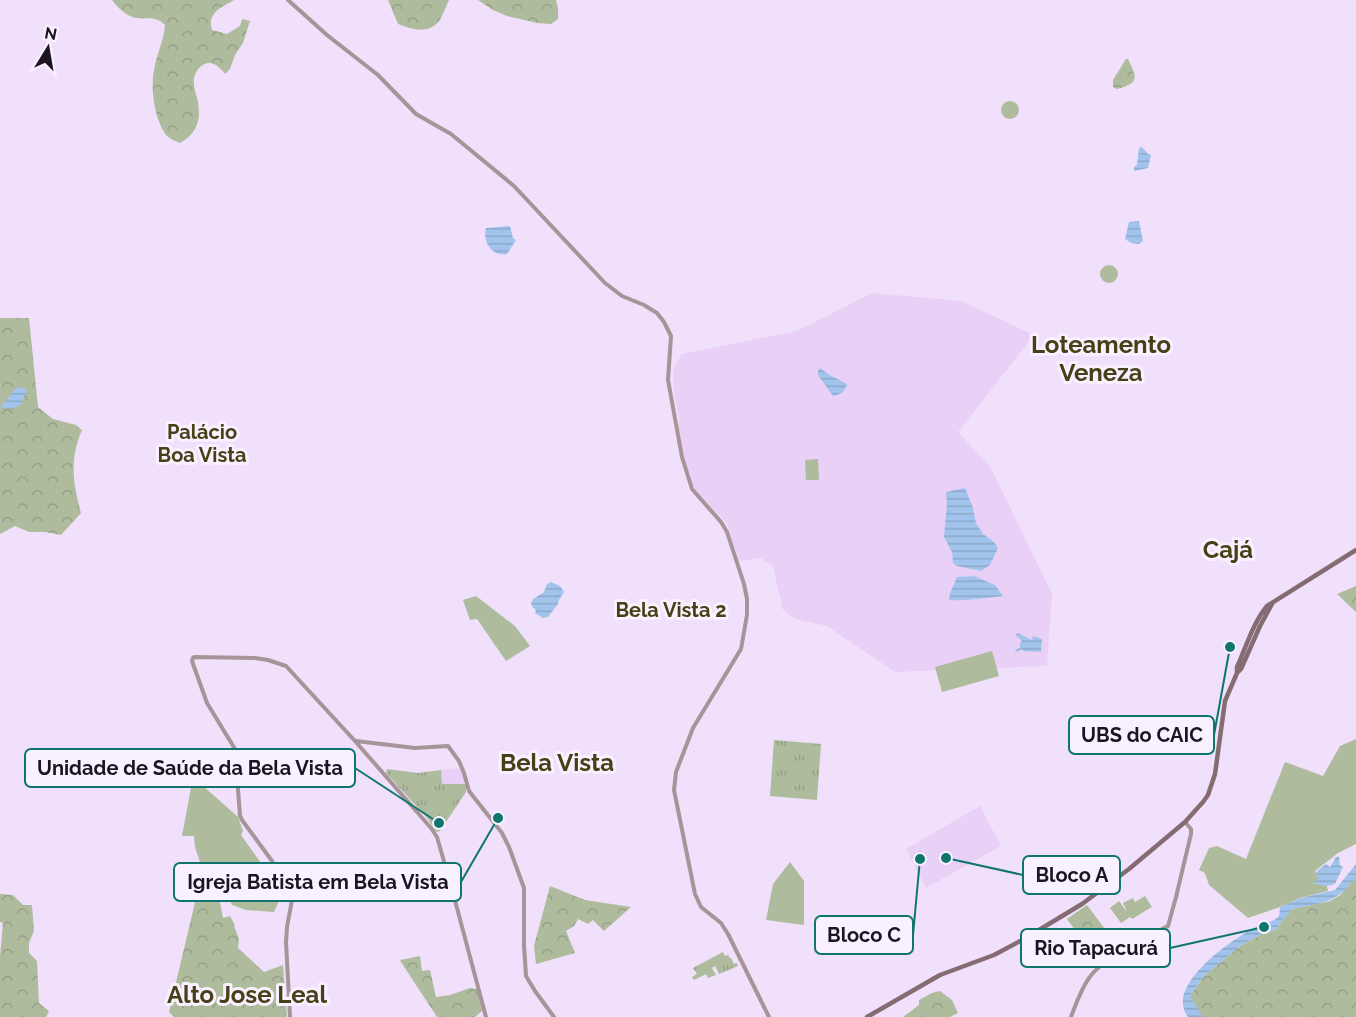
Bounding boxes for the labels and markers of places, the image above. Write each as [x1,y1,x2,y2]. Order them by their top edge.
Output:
callout: UBS do CAIC [1069,716,1214,754]
callout: Unidade de Saúde da Bela Vista [25,749,355,787]
callout: Bloco A [1023,856,1120,894]
callout: Igreja Batista em Bela Vista [174,863,461,901]
callout: Bloco C [815,916,913,954]
callout: Rio Tapacurá [1021,929,1170,967]

